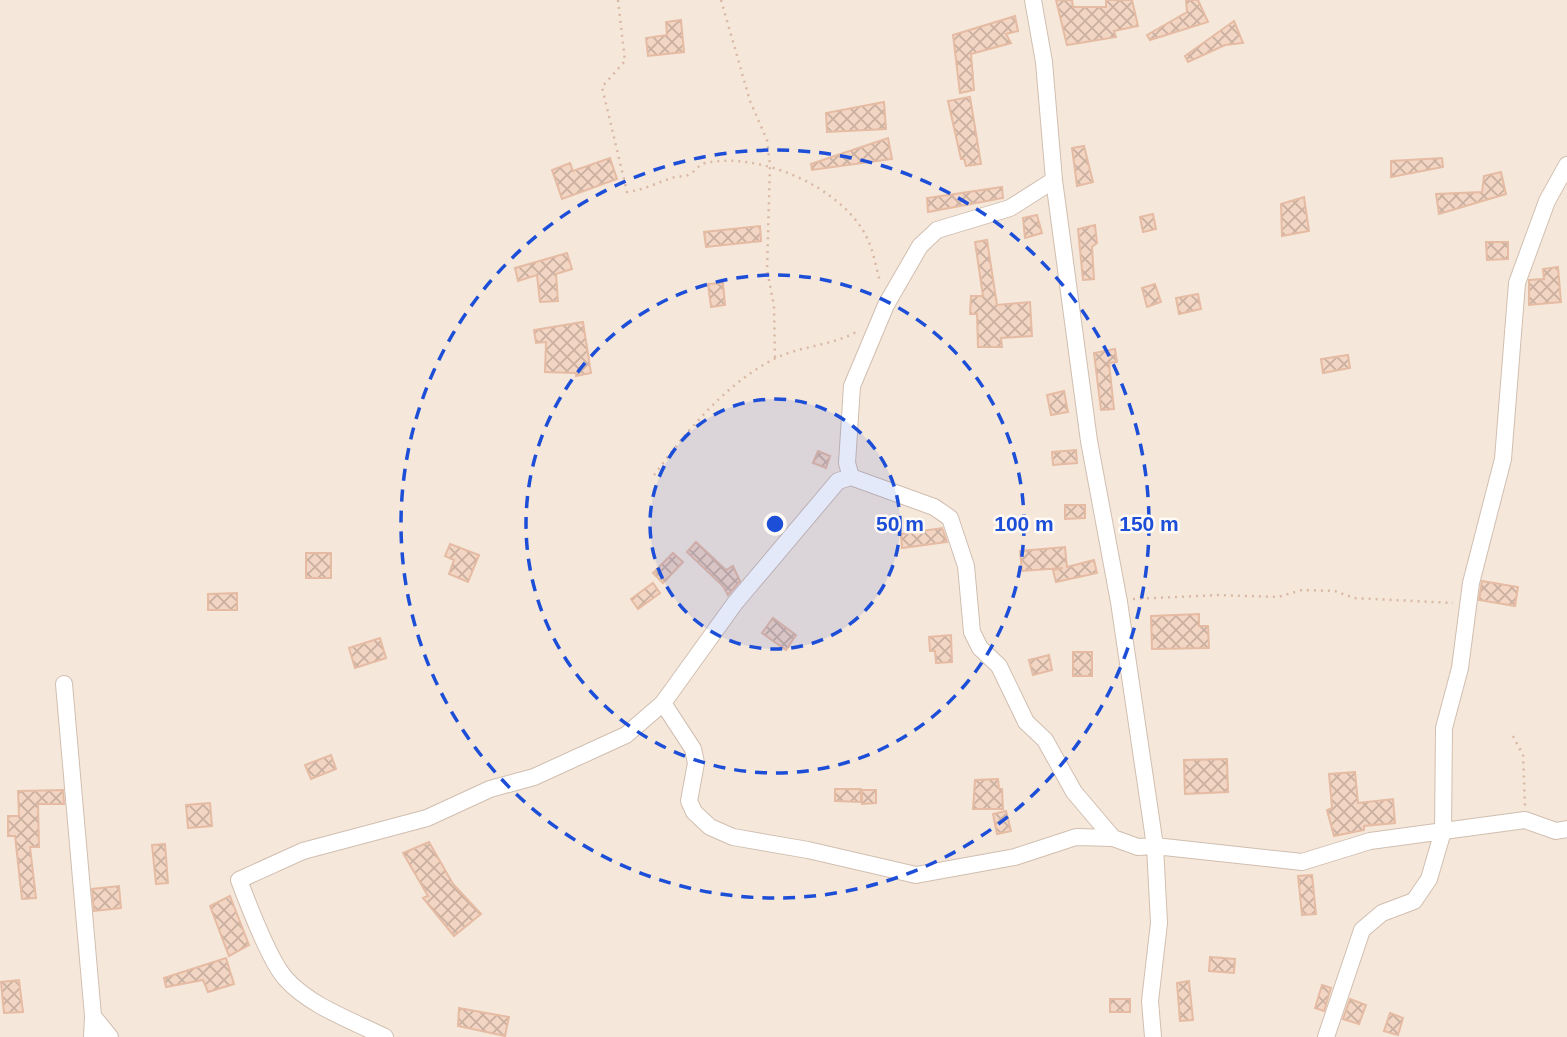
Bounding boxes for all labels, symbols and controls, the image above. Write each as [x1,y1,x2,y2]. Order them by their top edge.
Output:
centre of rings [763,512,787,536]
text: 50 m [876,512,924,535]
text: 100 m [994,512,1054,535]
text: 150 m [1119,512,1179,535]

